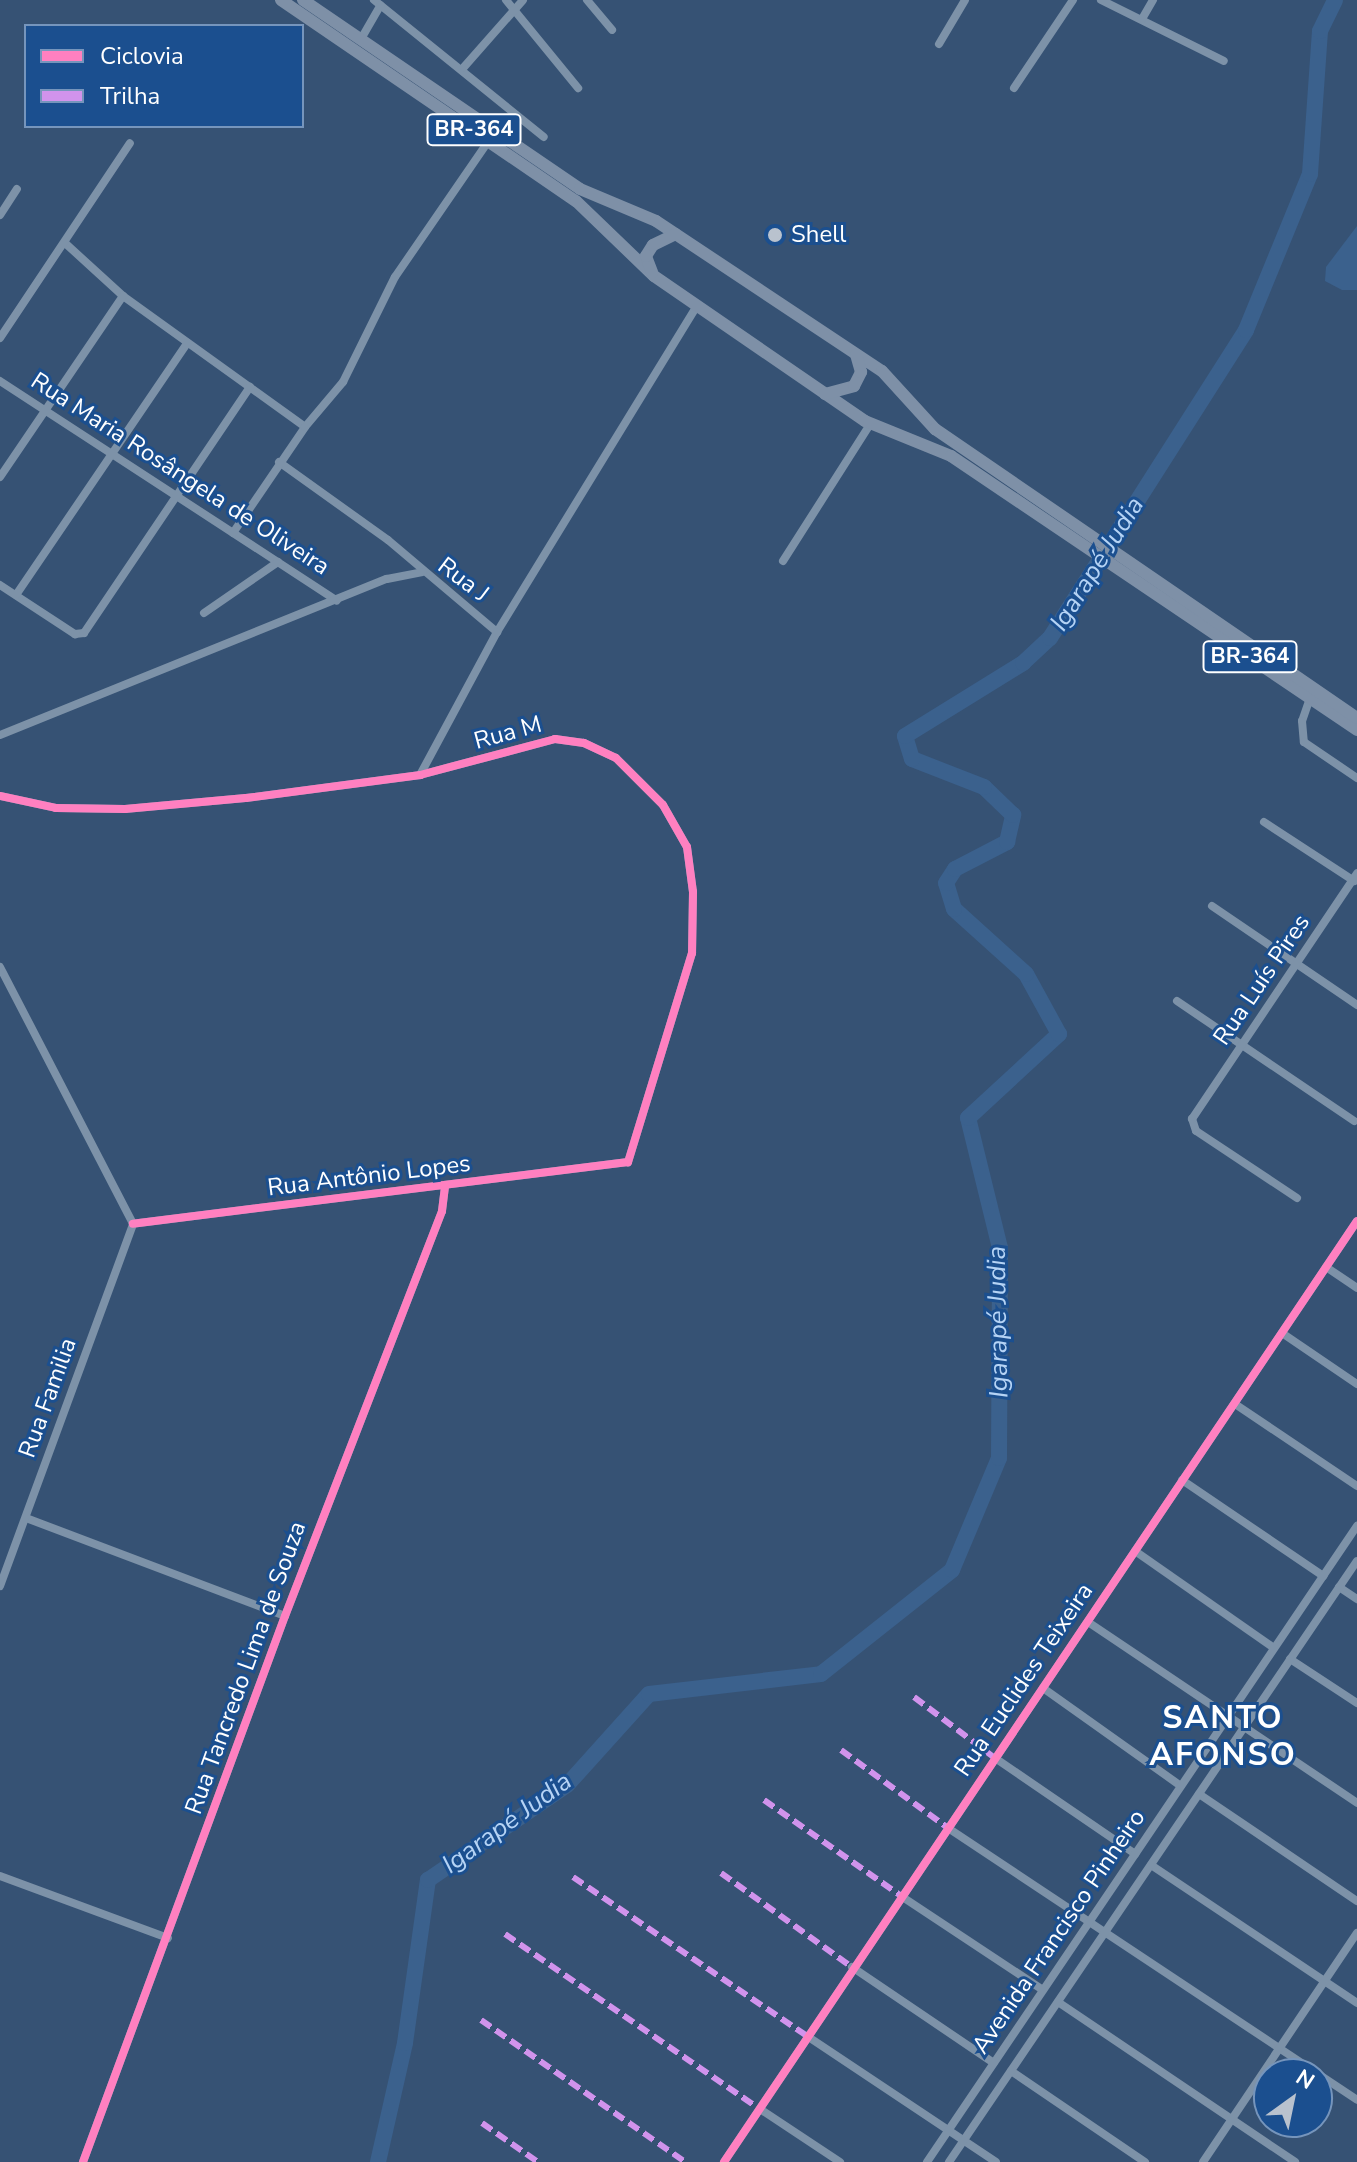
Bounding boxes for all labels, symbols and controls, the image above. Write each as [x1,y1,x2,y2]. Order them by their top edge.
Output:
legend [24,24,304,128]
text: Ciclovia [100,40,184,72]
text: Trilha [100,80,160,112]
road number: BR-364 [426,112,522,148]
place label: Shell [791,221,846,249]
marker: Shell [766,226,784,244]
street label: Rua Maria Rosângela de Oliveira [25,367,335,581]
water label: Igarapé Judia [1043,491,1151,637]
street label: Rua J [432,552,494,608]
road number: BR-364 [1202,639,1298,675]
street label: Rua M [471,710,545,756]
street label: Rua Luís Pires [1208,909,1316,1051]
street label: Rua Antônio Lopes [266,1149,472,1203]
water label: Igarapé Judia [981,1246,1015,1398]
street label: Rua Familia [13,1334,83,1462]
street label: Rua Tancredo Lima de Souza [180,1518,312,1818]
street label: Rua Euclides Teixeira [949,1578,1099,1782]
district label: SANTO AFONSO [1149,1700,1297,1775]
water label: Igarapé Judia [436,1766,578,1880]
street label: Avenida Francisco Pinheiro [966,1804,1152,2060]
north arrow [1253,2058,1333,2138]
text: N [1290,2062,1320,2097]

